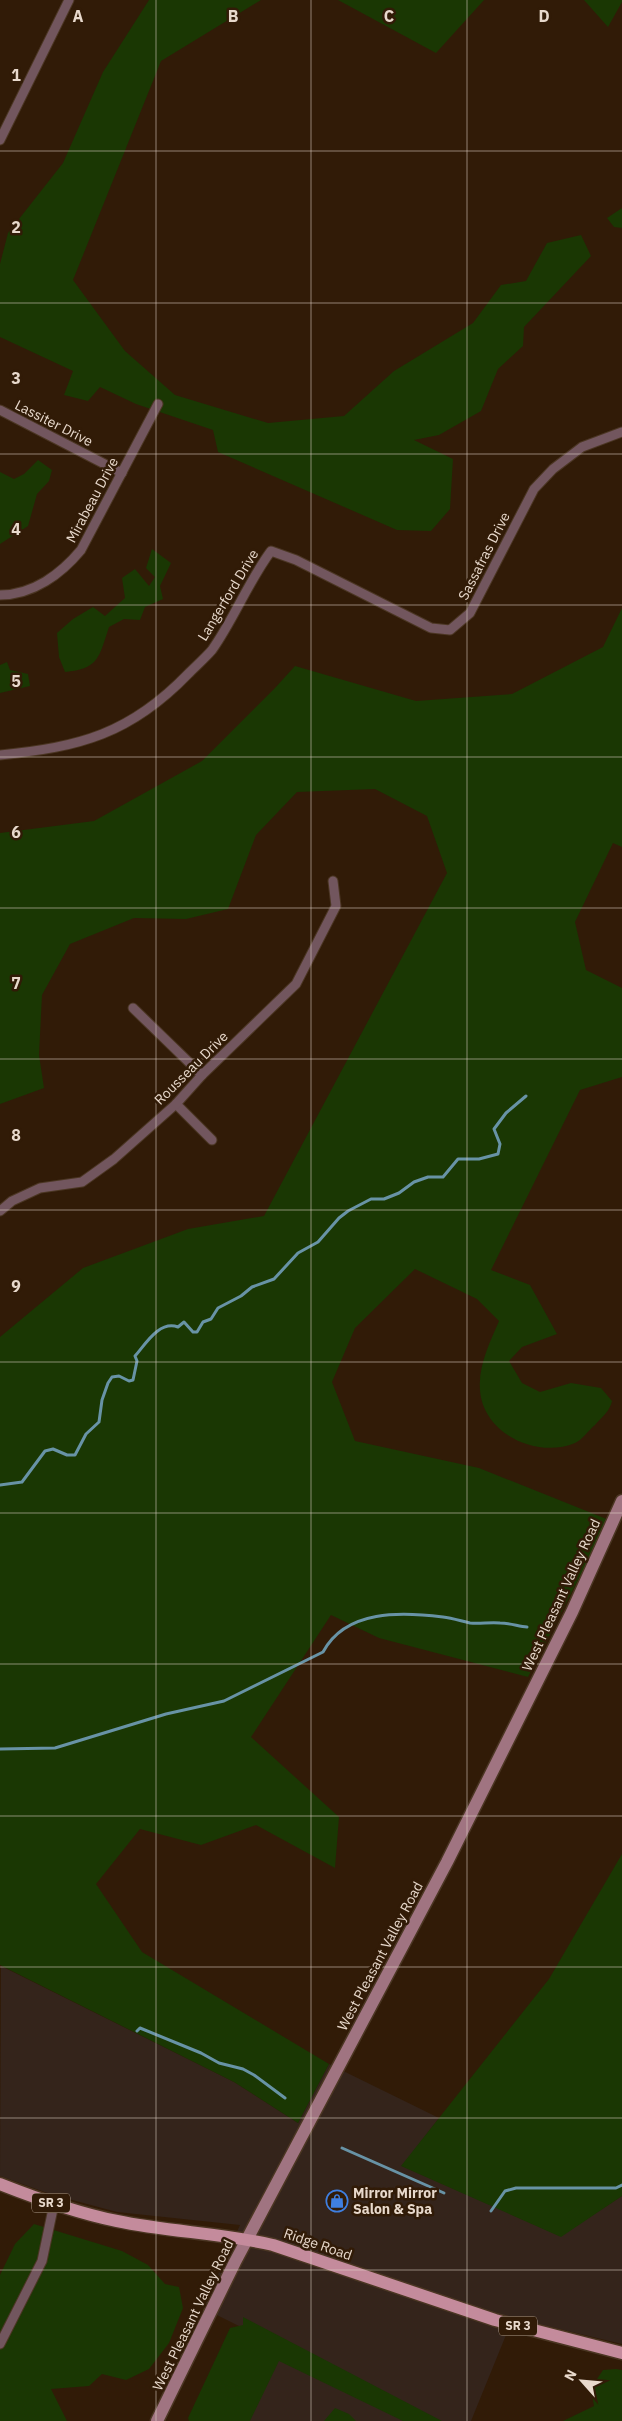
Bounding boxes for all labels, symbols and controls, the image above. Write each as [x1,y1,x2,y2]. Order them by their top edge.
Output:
text: A [73,6,84,26]
text: B [228,6,239,26]
text: C [384,6,394,26]
text: D [538,6,550,26]
text: 1 [11,65,21,85]
text: 2 [11,217,21,237]
text: 3 [11,368,21,388]
street label: Lassiter Drive [12,396,96,450]
street label: Mirabeau Drive [62,454,122,546]
street label: Sassafras Drive [454,509,514,603]
text: 4 [11,519,21,539]
street label: Langerford Drive [194,546,263,644]
text: 5 [11,671,21,691]
text: 6 [11,822,21,842]
text: 7 [11,973,21,993]
street label: Rousseau Drive [150,1027,232,1109]
text: 8 [11,1125,21,1145]
text: 9 [11,1276,21,1296]
street label: West Pleasant Valley Road [518,1516,604,1674]
street label: West Pleasant Valley Road [333,1878,427,2034]
place label: Mirror Mirror Salon & Spa [353,2184,437,2218]
shop icon: Mirror Mirror Salon & Spa [325,2189,349,2213]
road number: SR 3 [32,2194,70,2212]
street label: Ridge Road [281,2224,355,2264]
street label: West Pleasant Valley Road [149,2236,237,2394]
road number: SR 3 [499,2316,537,2336]
north arrow [557,2356,607,2406]
text: N [560,2366,581,2384]

